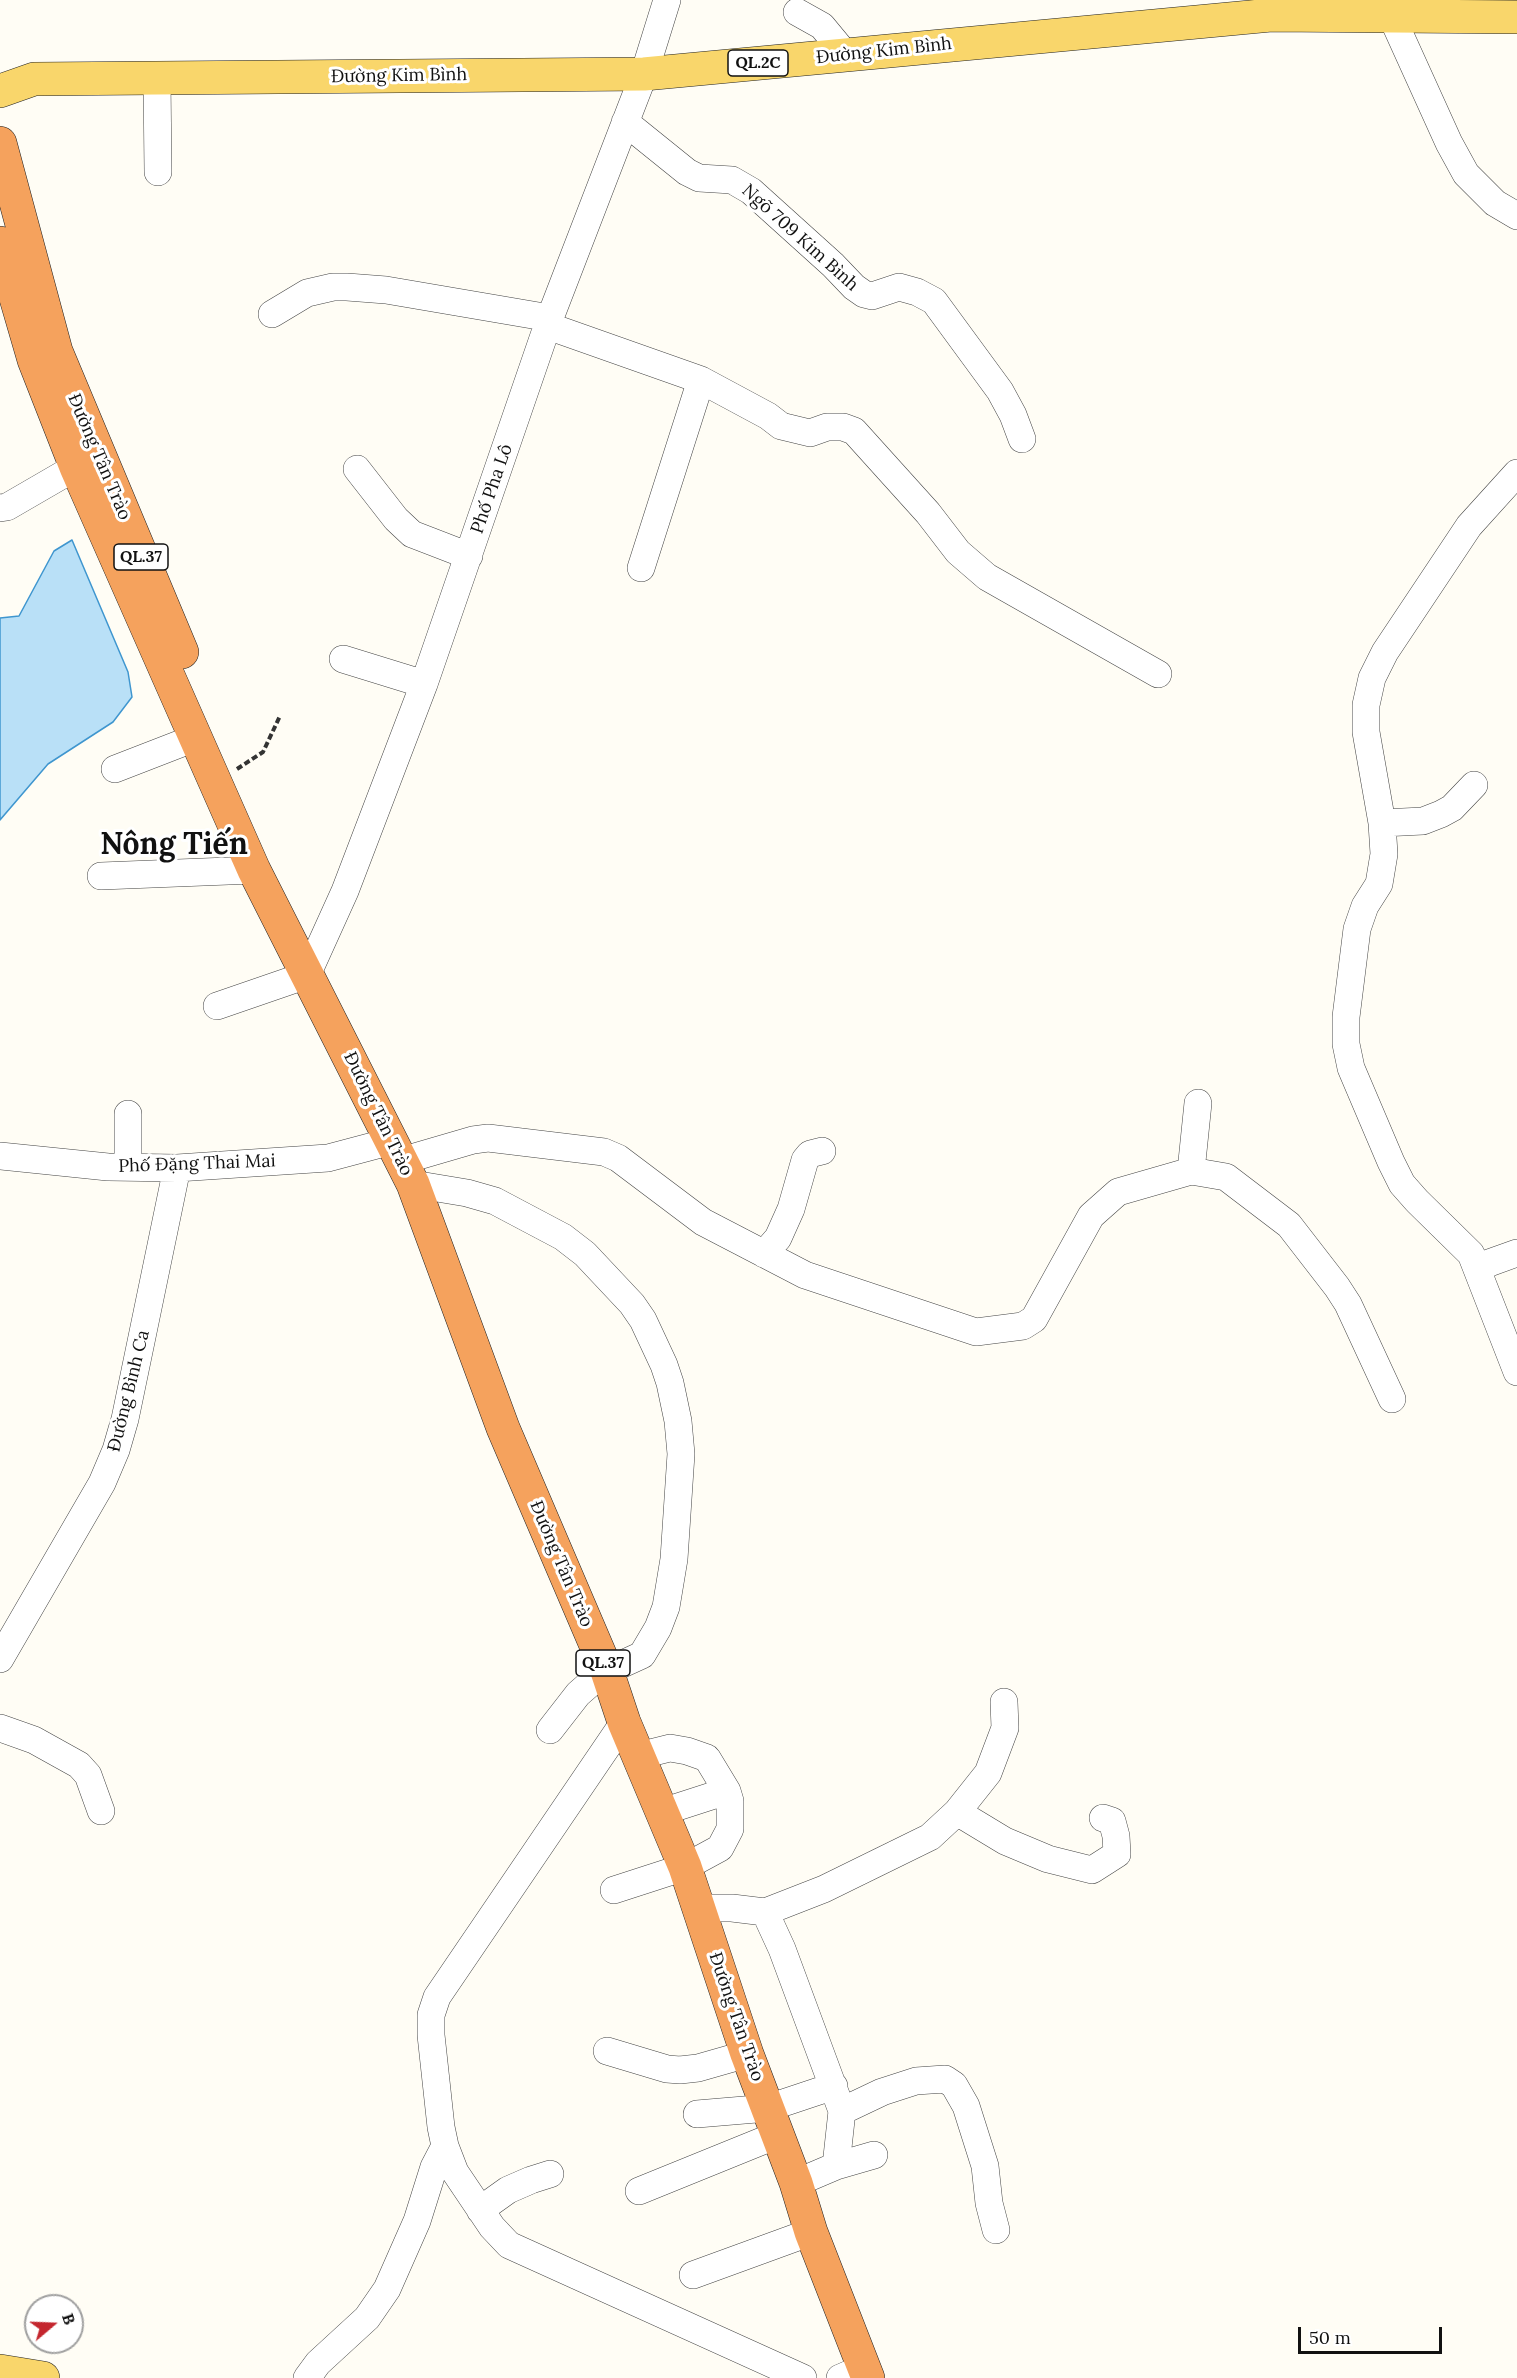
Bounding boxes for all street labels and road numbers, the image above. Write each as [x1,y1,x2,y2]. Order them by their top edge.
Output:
street label: Đường Kim Bình [815,33,953,69]
road number: QL.2C [728,50,788,76]
street label: Đường Kim Bình [331,64,467,88]
street label: Ngõ 709 Kim Bình [737,180,863,296]
street label: Đường Tân Trào [63,391,135,523]
street label: Phố Pha Lô [467,441,517,537]
road number: QL.37 [114,544,168,570]
street label: Đường Tân Trào [339,1049,417,1179]
street label: Phố Đặng Thai Mai [118,1150,276,1178]
street label: Đường Bình Ca [103,1328,155,1454]
street label: Đường Tân Trào [525,1498,597,1630]
road number: QL.37 [576,1650,630,1676]
street label: Đường Tân Trào [704,1950,768,2084]

